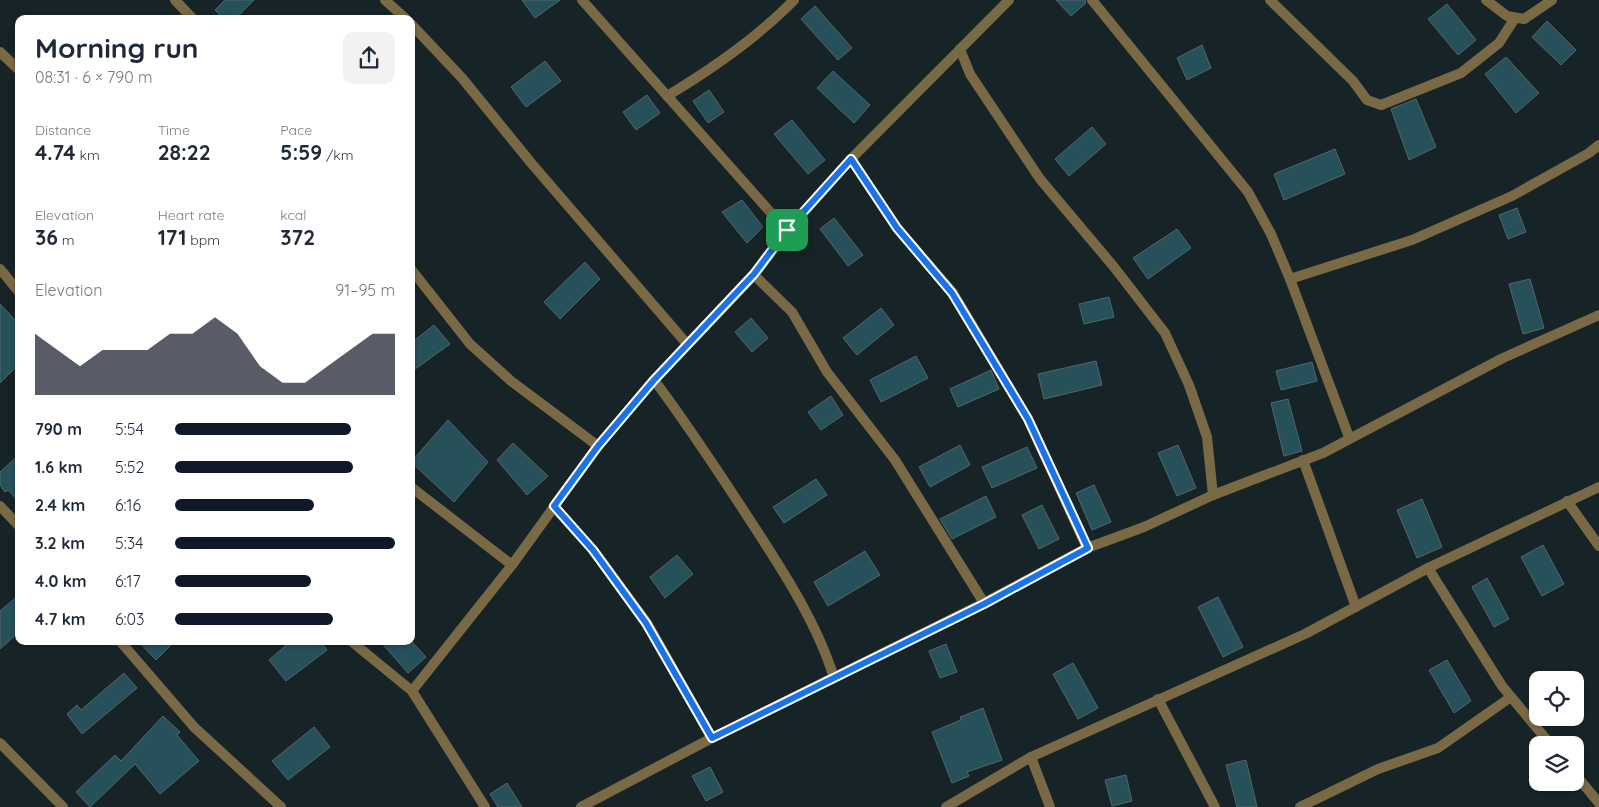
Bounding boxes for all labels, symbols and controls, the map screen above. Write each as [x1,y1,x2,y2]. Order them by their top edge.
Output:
text: Morning run [35,30,199,65]
button: share [343,32,395,84]
text: 08:31 · 6 × 790 m [35,67,153,87]
text: Distance [35,121,91,139]
text: Time [158,121,190,139]
text: Pace [280,121,312,139]
text: 4.74 [35,139,76,165]
text: 28:22 [158,139,211,165]
text: 5:59 [280,139,322,165]
text: km [76,146,100,164]
text: /km [322,146,354,164]
text: Elevation [35,206,94,224]
text: Heart rate [158,206,224,224]
text: kcal [280,206,306,224]
pin [766,209,808,251]
icon: arrive [773,216,801,244]
text: 36 [35,224,58,250]
text: 171 [158,224,186,250]
text: 372 [280,224,315,250]
text: m [58,231,74,249]
text: bpm [186,231,220,249]
text: Elevation [35,280,102,300]
text: 91–95 m [335,280,395,300]
text: 790 m [35,419,82,439]
text: 5:54 [115,419,144,439]
text: 1.6 km [35,457,82,477]
text: 5:52 [115,457,144,477]
text: 2.4 km [35,495,85,515]
text: 6:16 [115,495,141,515]
text: 3.2 km [35,533,85,553]
text: 5:34 [115,533,144,553]
text: 4.0 km [35,571,87,591]
text: 6:17 [115,571,141,591]
text: 4.7 km [35,609,86,629]
text: 6:03 [115,609,145,629]
map controls [1529,671,1584,791]
button: locate [1529,671,1584,726]
button: layers [1529,736,1584,791]

